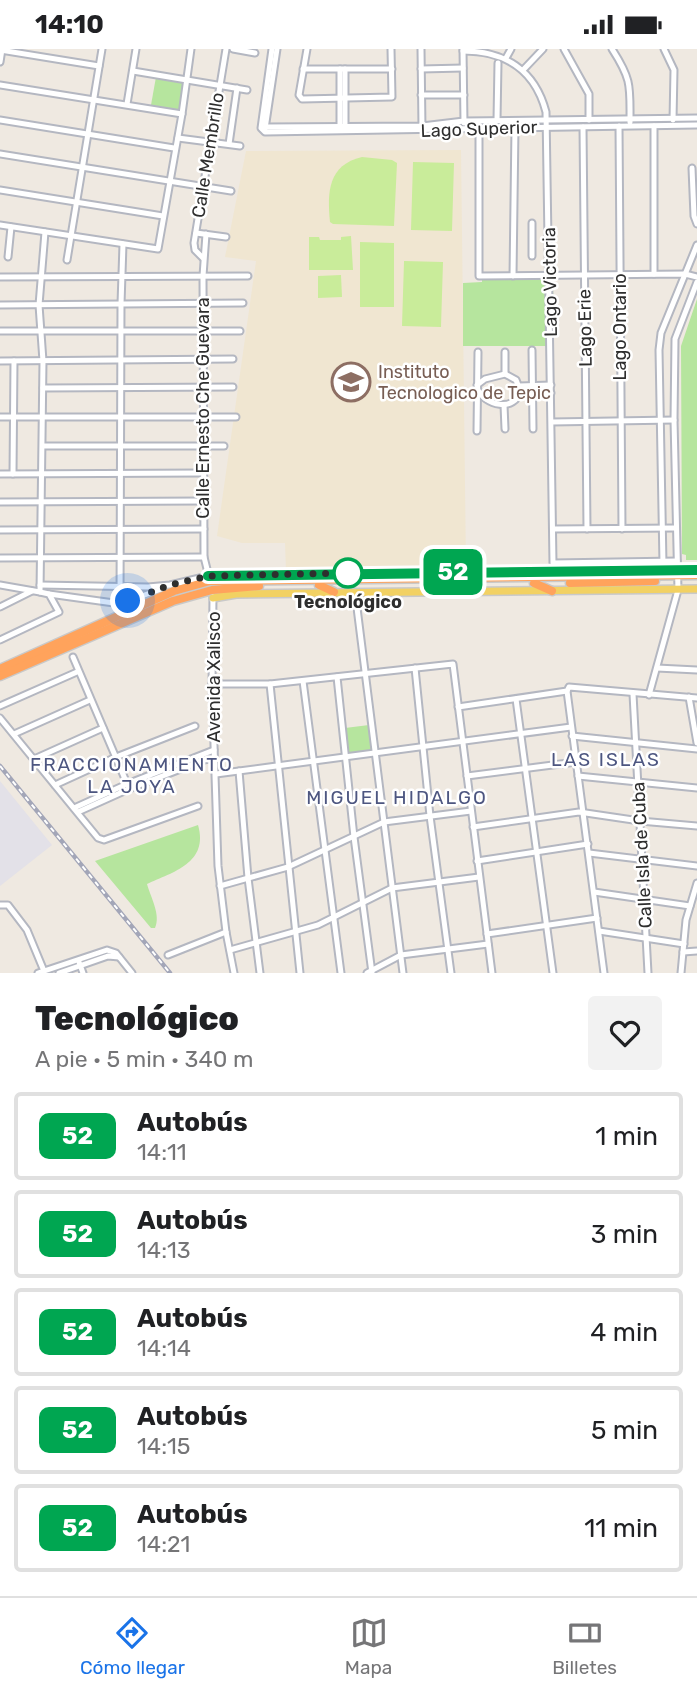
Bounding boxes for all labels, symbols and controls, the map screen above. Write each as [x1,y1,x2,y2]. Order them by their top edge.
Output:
text: 14:10 [35,9,104,40]
street label: Calle Membrillo [187,91,229,219]
street label: Lago Superior [420,116,538,142]
street label: Lago Victoria [538,227,562,337]
street label: Lago Ontario [609,273,631,381]
street label: Lago Erie [573,289,597,367]
street label: Calle Ernesto Che Guevara [192,297,214,519]
school or university icon: Instituto Tecnologico de Tepic [330,361,372,403]
place label: Instituto Tecnologico de Tepic [378,361,551,404]
line badge: 52 [421,549,484,595]
marker: Tecnológico [333,558,363,588]
text: 52 [437,558,469,586]
your location [110,583,145,618]
place label: Tecnológico [294,591,402,613]
street label: Avenida Xalisco [203,611,225,743]
district label: LAS ISLAS [551,748,661,771]
district label: FRACCIONAMIENTO LA JOYA [30,753,234,798]
street label: Calle Isla de Cuba [627,781,657,929]
district label: MIGUEL HIDALGO [306,786,488,809]
button: heart [588,996,662,1070]
text: Tecnológico [35,999,239,1038]
text: A pie · 5 min · 340 m [35,1045,253,1073]
text: Autobús [137,1107,248,1138]
text: 1 min [595,1121,658,1152]
text: 52 [62,1122,93,1150]
text: 14:11 [137,1138,187,1166]
text: Autobús [137,1205,248,1236]
text: 3 min [591,1219,658,1250]
text: 52 [62,1220,93,1248]
text: 14:13 [137,1236,191,1264]
text: Autobús [137,1303,248,1334]
text: 4 min [590,1317,658,1348]
text: 52 [62,1318,93,1346]
text: 14:14 [137,1334,191,1362]
text: Autobús [137,1401,248,1432]
text: 5 min [591,1415,658,1446]
text: 52 [62,1416,93,1444]
text: 14:15 [137,1432,191,1460]
text: Autobús [137,1499,248,1530]
text: 11 min [584,1513,658,1544]
text: 52 [62,1514,93,1542]
text: 14:21 [137,1530,190,1558]
tab: Cómo llegar [80,1614,185,1679]
tab: Mapa [345,1614,392,1679]
tab: Billetes [552,1614,617,1679]

